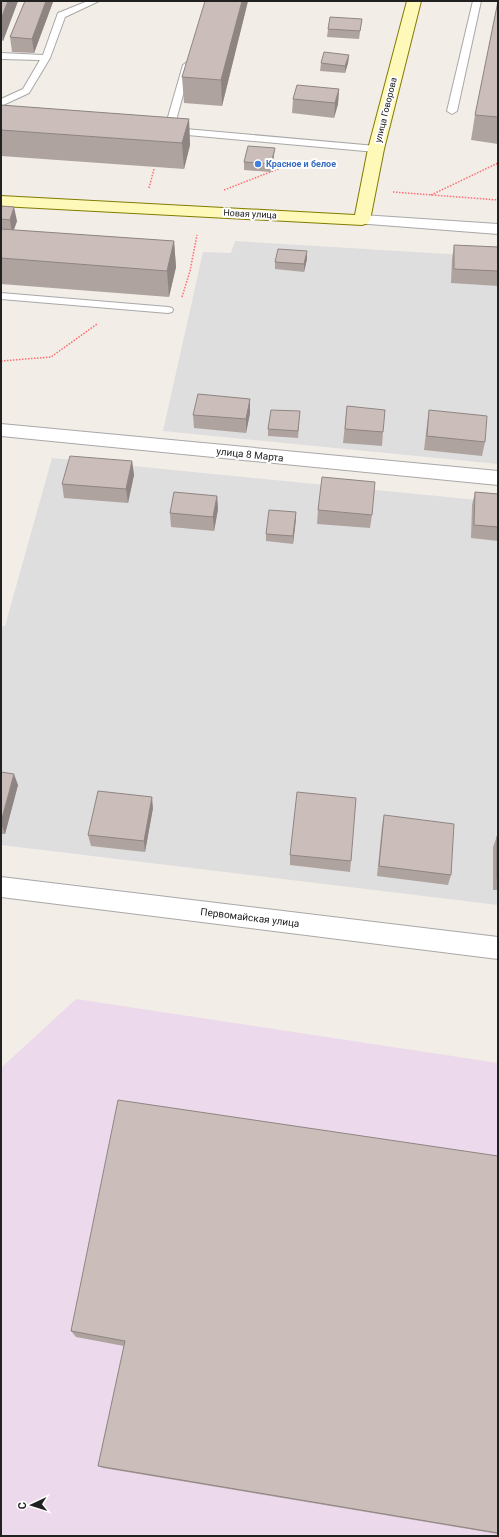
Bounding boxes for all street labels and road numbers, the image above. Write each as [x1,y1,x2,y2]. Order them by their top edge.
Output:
street label: улица Говорова [373,76,399,144]
street label: Новая улица [223,208,277,220]
street label: улица 8 Марта [216,445,284,464]
street label: Первомайская улица [200,906,300,929]

